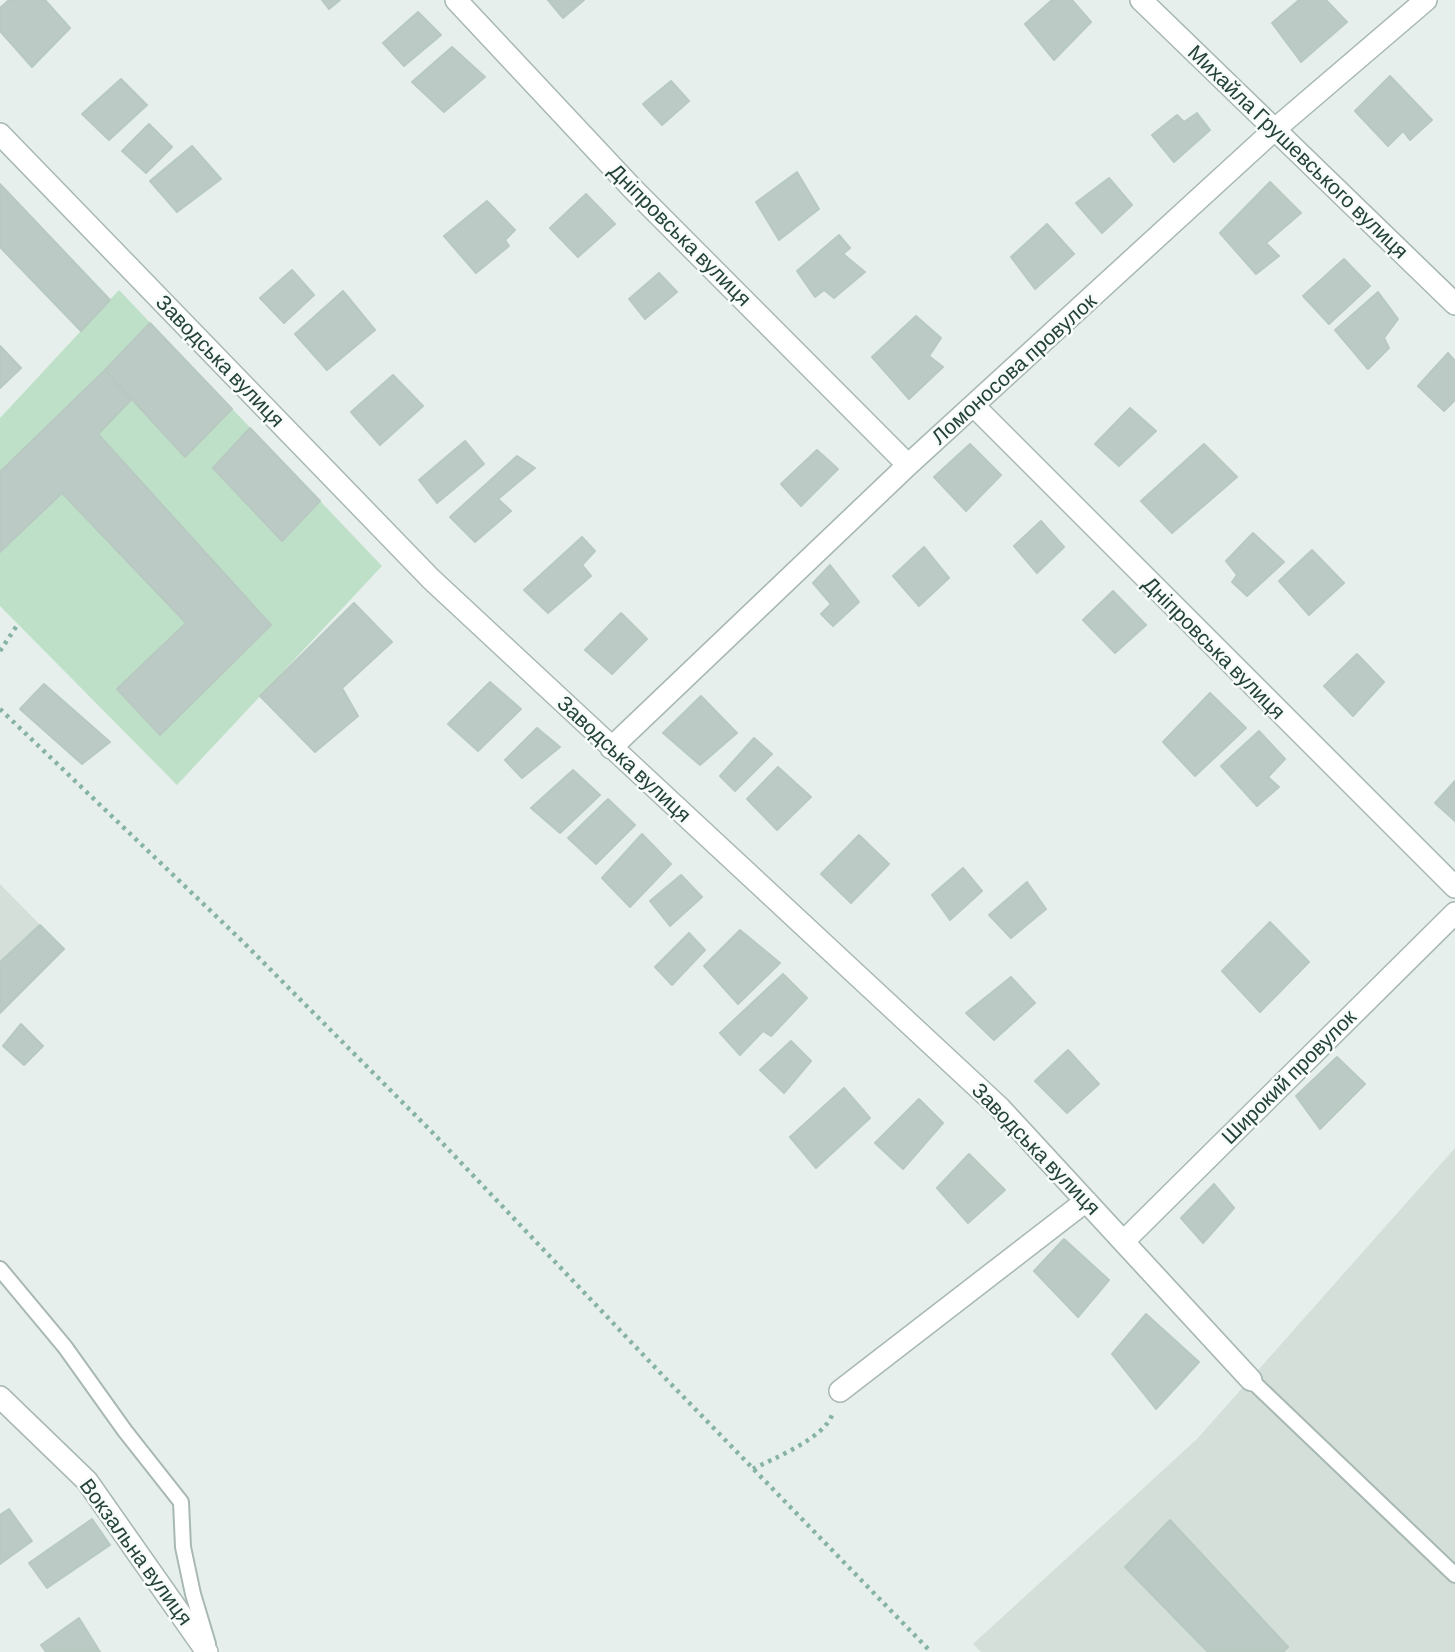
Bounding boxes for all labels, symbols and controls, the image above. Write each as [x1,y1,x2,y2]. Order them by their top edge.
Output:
street label: Михайла Грушевського вулиця [1183,40,1413,264]
street label: Дніпровська вулиця [603,158,757,312]
street label: Ломоносова провулок [926,288,1102,450]
street label: Заводська вулиця [151,290,289,432]
street label: Дніпровська вулиця [1137,571,1291,725]
street label: Заводська вулиця [552,691,696,827]
street label: Широкий провулок [1216,1004,1362,1150]
street label: Заводська вулиця [967,1078,1105,1220]
street label: Вокзальна вулиця [74,1474,198,1630]

